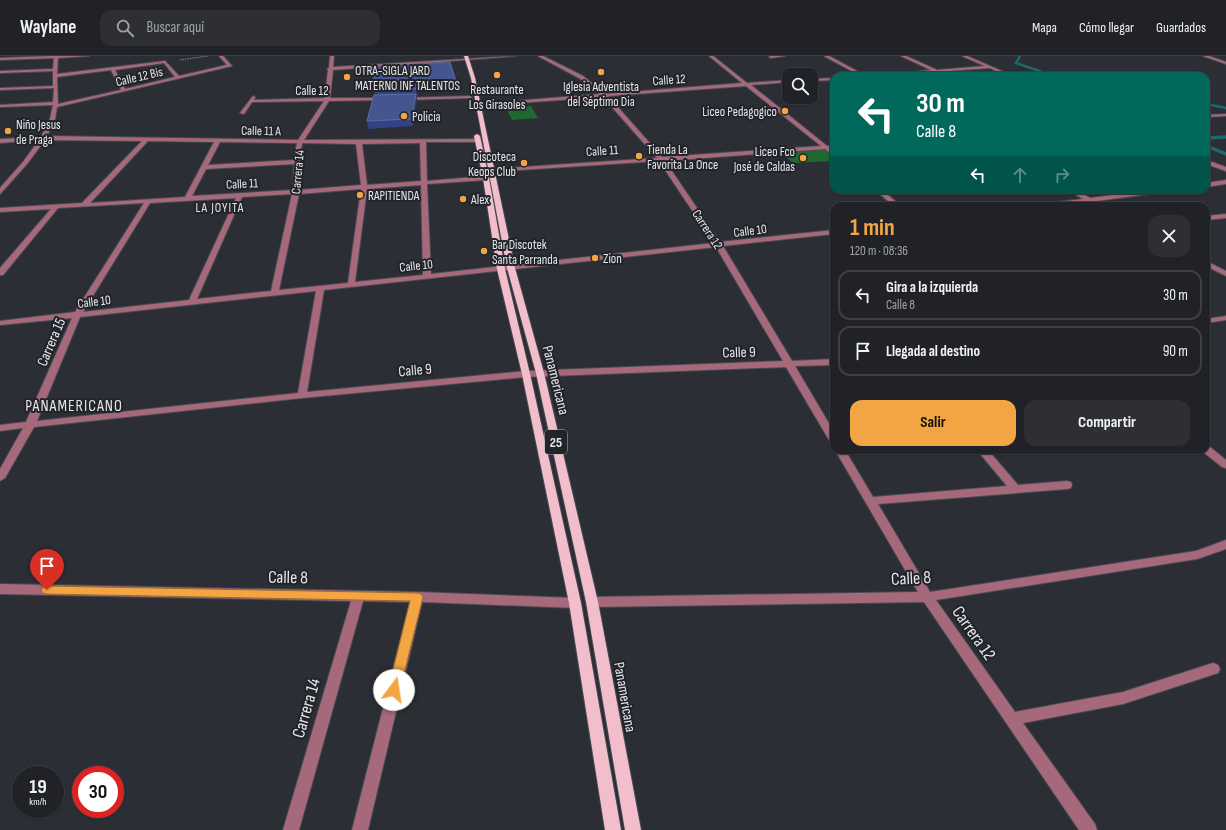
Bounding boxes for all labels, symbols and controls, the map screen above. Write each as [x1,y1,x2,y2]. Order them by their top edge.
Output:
search box [100,10,380,46]
text: Waylane [20,16,76,39]
icon: search [114,17,136,39]
text: Buscar aquí [146,18,204,37]
text: Mapa [1032,19,1057,36]
text: Cómo llegar [1079,19,1134,36]
text: Guardados [1156,19,1206,36]
place label: OTRA-SIGLA JARD MATERNO INF TALENTOS [355,63,460,94]
street label: Calle 12 Bis [114,64,165,90]
marker: Iglesia Adventista del Séptimo Dia [596,67,606,77]
map controls [782,68,818,104]
button: search [782,68,818,104]
marker: Restaurante Los Girasoles [492,70,502,80]
street label: Calle 12 [652,71,686,89]
marker: OTRA-SIGLA JARD MATERNO INF TALENTOS [342,72,352,82]
place label: Iglesia Adventista del Séptimo Dia [563,79,639,110]
place label: Restaurante Los Girasoles [469,82,526,113]
street label: Calle 12 [295,83,329,99]
text: 30 m [916,87,965,120]
icon: left [850,88,902,140]
place label: Liceo Pedagogico [702,104,777,120]
marker: Liceo Pedagogico [780,106,790,116]
place label: Policia [412,109,441,125]
marker: Policia [399,111,409,121]
place label: Niño Jesus de Praga [16,117,61,148]
text: Calle 8 [916,121,956,142]
street label: Calle 11 A [241,123,282,139]
marker: Niño Jesus de Praga [3,126,13,136]
street label: Calle 11 [585,142,619,160]
place label: Tienda La Favorita La Once [647,142,718,173]
place label: Liceo Fco José de Caldas [733,144,795,175]
street label: Carrera 14 [288,149,308,195]
place label: Discoteca Keops Club [468,149,516,180]
marker: Tienda La Favorita La Once [634,151,644,161]
marker: Liceo Fco José de Caldas [798,153,808,163]
marker: Discoteca Keops Club [519,158,529,168]
icon: left [967,164,989,186]
icon: ahead [1009,164,1031,186]
icon: right [1051,164,1073,186]
street label: Calle 11 [225,175,259,193]
place label: RAPITIENDA [368,188,420,204]
marker: RAPITIENDA [355,190,365,200]
place label: Alex [470,192,489,208]
marker: Alex [458,194,468,204]
district label: LA JOYITA [196,200,244,216]
street label: Carrera 12 [688,207,726,252]
text: 1 min [850,213,895,242]
button: close [1148,215,1190,257]
street label: Calle 10 [732,221,768,241]
place label: Bar Discotek Santa Parranda [492,237,558,268]
text: 120 m · 08:36 [850,243,908,259]
marker: Bar Discotek Santa Parranda [479,246,489,256]
place label: Zion [603,251,622,267]
marker: Zion [590,253,600,263]
street label: Calle 10 [399,256,434,276]
text: Gira a la izquierda [886,278,978,297]
icon: left [852,284,874,306]
text: 30 m [1163,286,1188,305]
street label: Calle 10 [76,292,112,312]
text: Calle 8 [886,297,915,313]
street label: Carrera 15 [33,315,70,369]
icon: arrive [852,340,874,362]
street label: Calle 9 [722,342,756,363]
text: Llegada al destino [886,342,980,361]
text: 90 m [1163,342,1188,361]
street label: Panamericana [538,344,573,417]
street label: Calle 9 [398,360,433,381]
district label: PANAMERICANO [25,397,123,416]
button: Salir [850,400,1016,446]
button: Compartir [1024,400,1190,446]
road number: 25 [545,430,567,454]
pin [30,549,64,590]
icon: arrive [36,555,58,577]
street label: Calle 8 [268,567,308,588]
street label: Calle 8 [890,567,932,590]
street label: Carrera 12 [947,602,1000,664]
street label: Panamericana [609,661,640,734]
position arrow [373,669,415,711]
street label: Carrera 14 [288,675,325,740]
speed limit sign: 30 [72,766,124,818]
text: 19 [29,775,47,799]
text: km/h [29,796,47,808]

